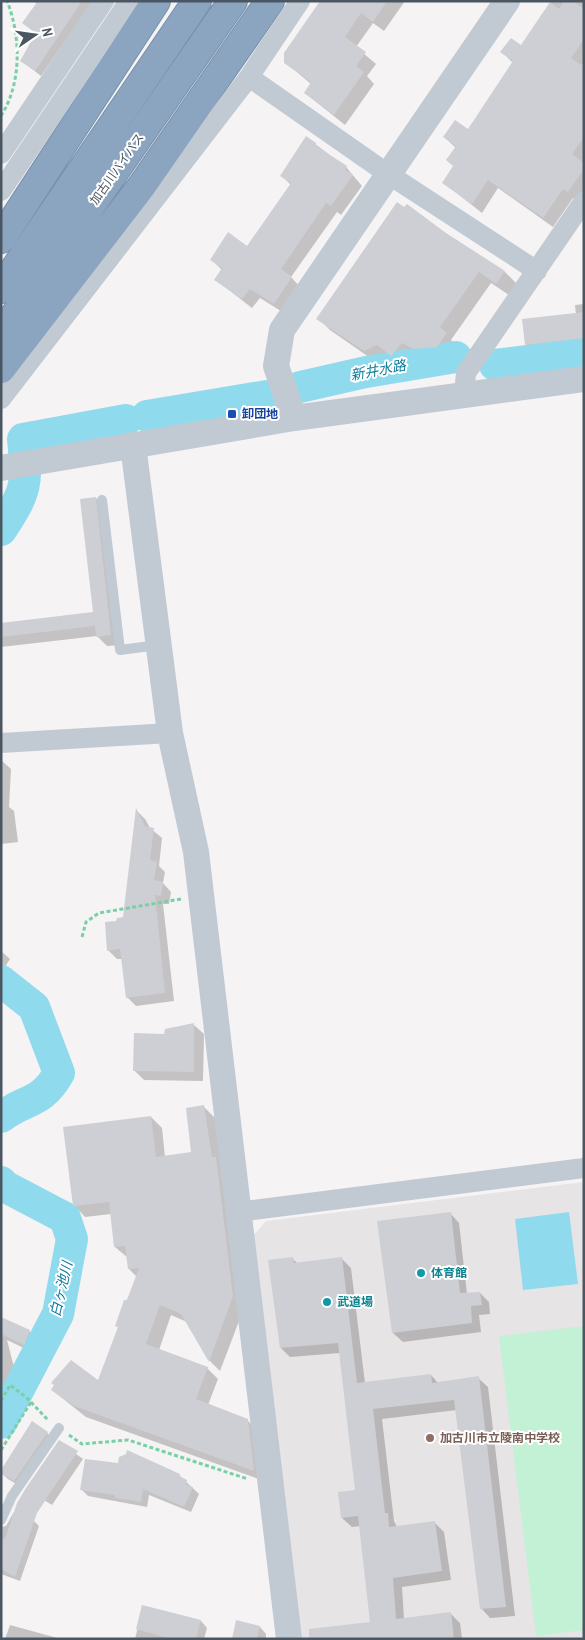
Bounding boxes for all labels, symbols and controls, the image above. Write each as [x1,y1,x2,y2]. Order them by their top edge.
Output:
north arrow [10,10,60,60]
text: N [38,26,57,38]
street label: 加古川バイパス [86,130,148,208]
water label: 新井水路 [349,356,408,384]
place label: 卸団地 [242,406,278,422]
marker: 卸団地 [226,408,238,420]
water label: 白ヶ池川 [46,1258,77,1318]
place label: 体育館 [431,1265,467,1281]
marker: 体育館 [415,1267,427,1279]
place label: 武道場 [337,1294,373,1310]
marker: 武道場 [321,1296,333,1308]
place label: 加古川市立陵南中学校 [440,1430,560,1446]
marker: 加古川市立陵南中学校 [424,1432,436,1444]

